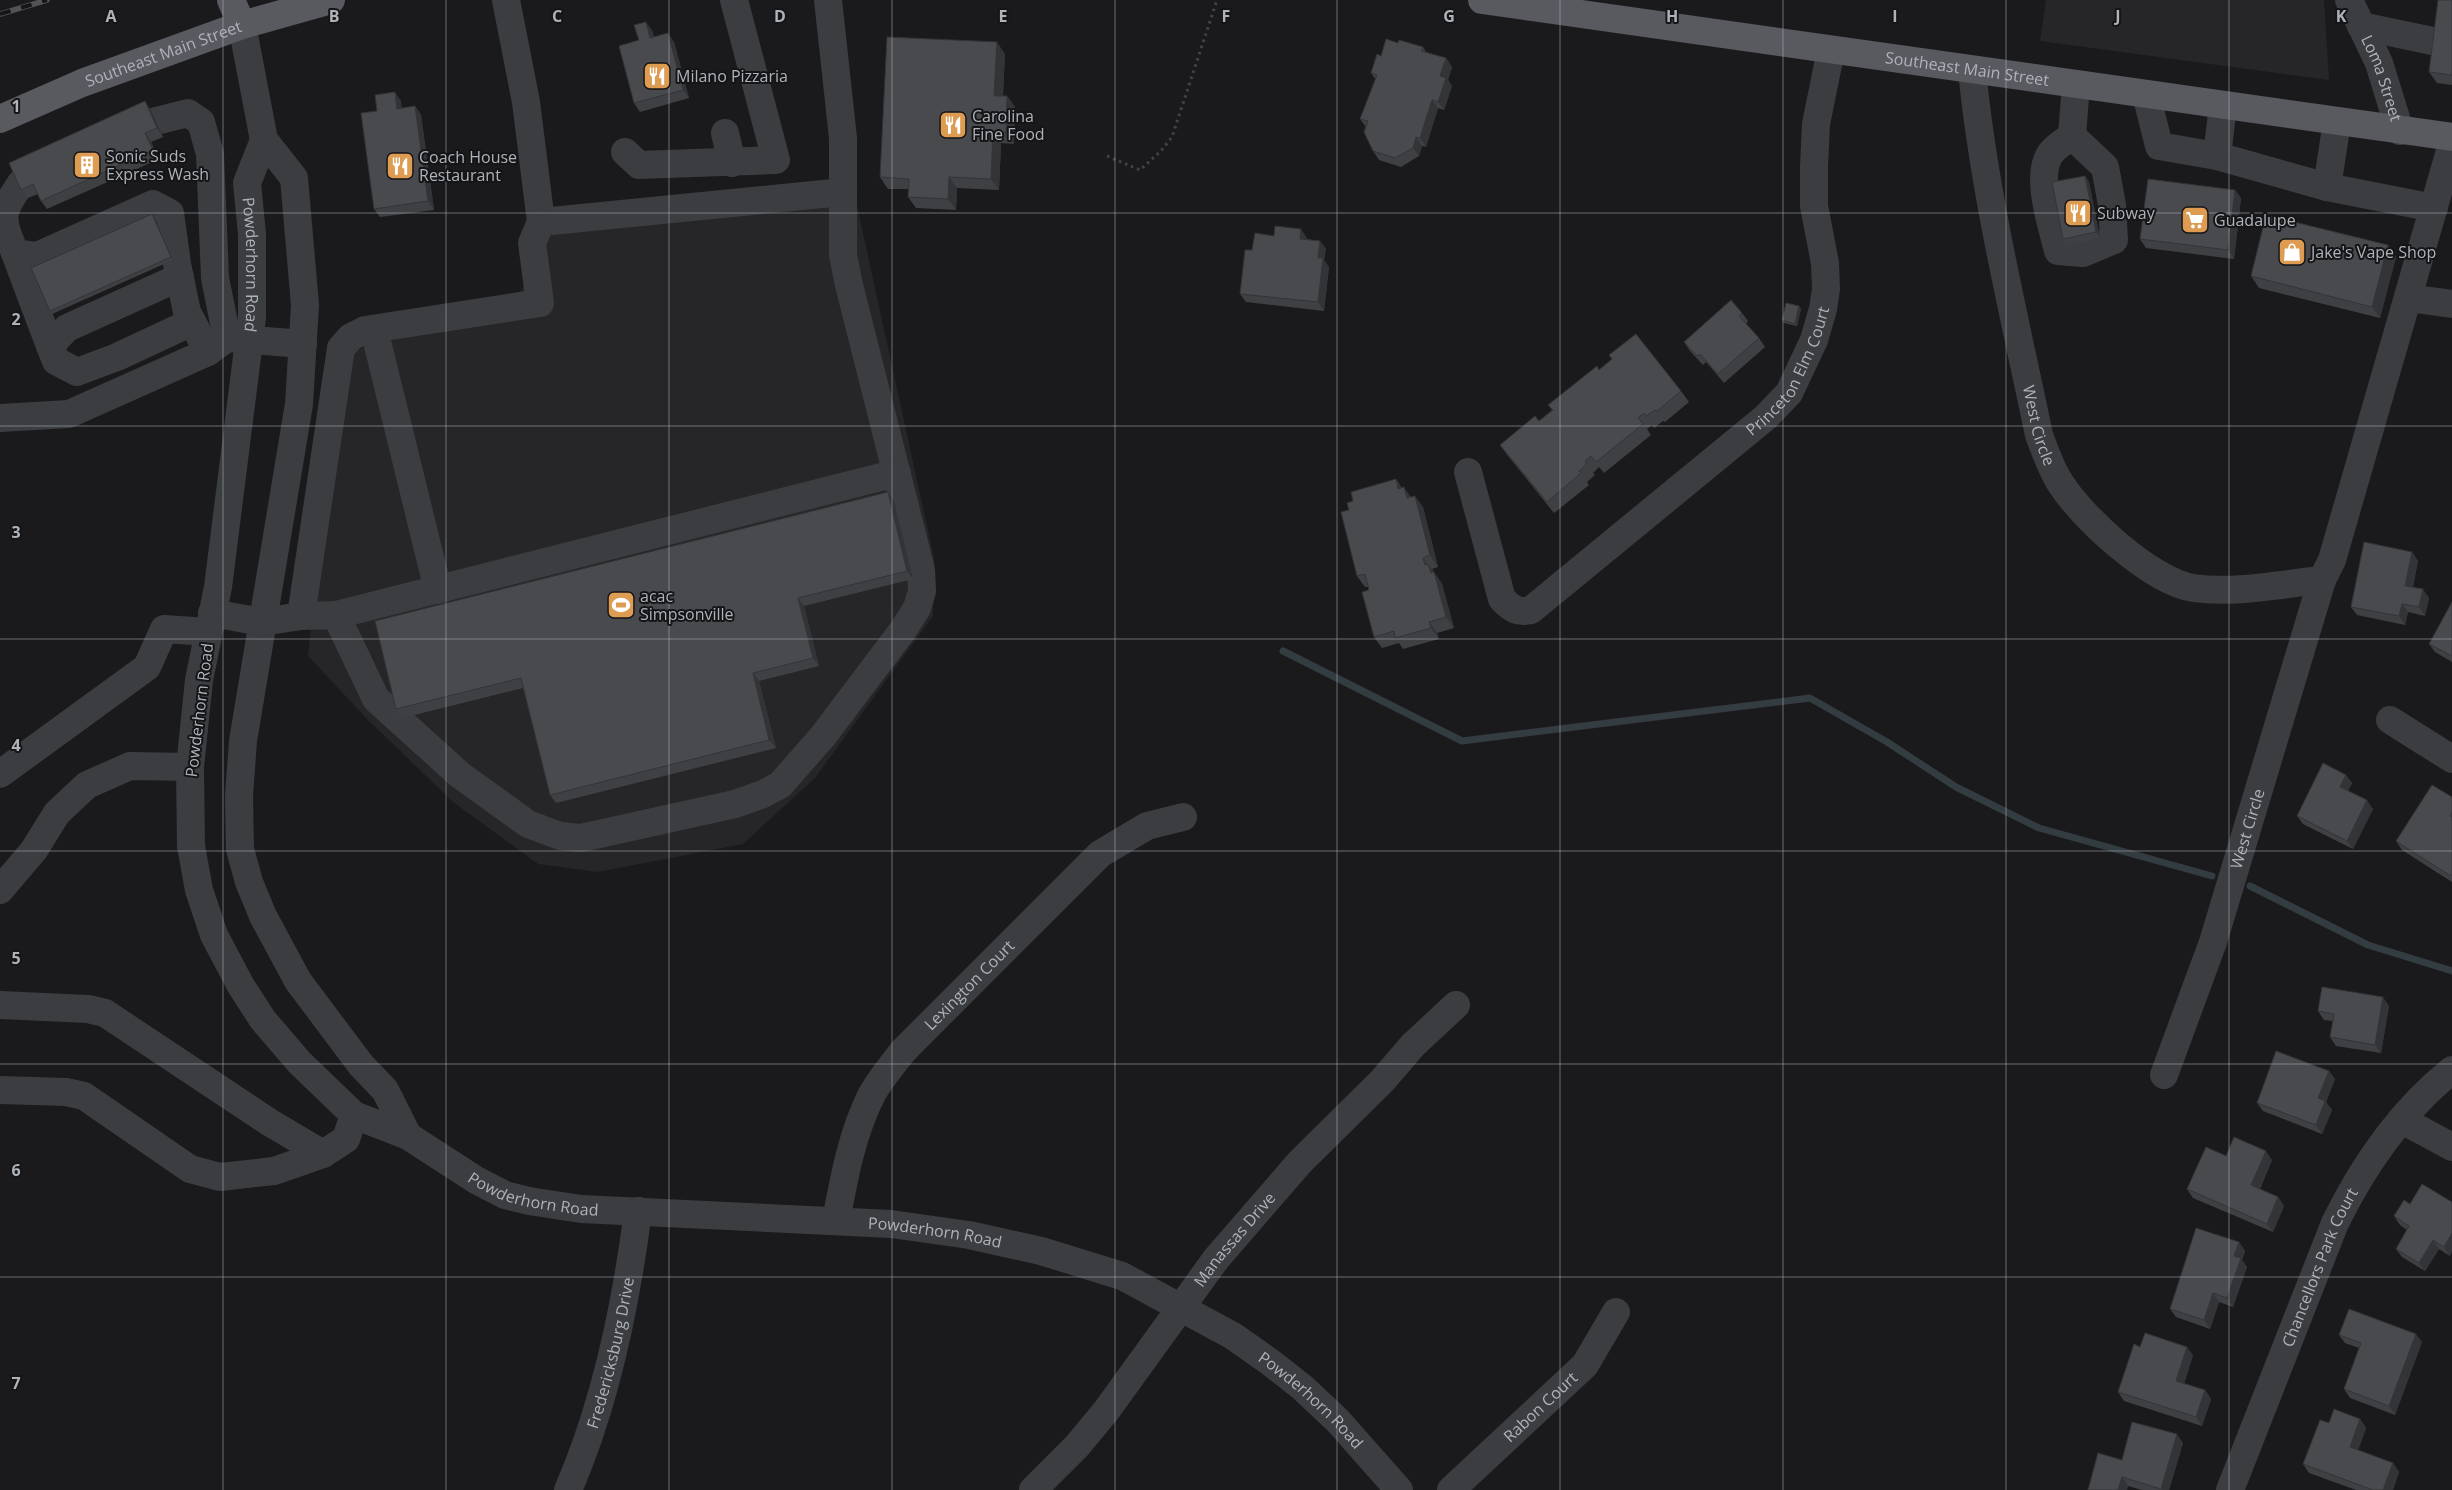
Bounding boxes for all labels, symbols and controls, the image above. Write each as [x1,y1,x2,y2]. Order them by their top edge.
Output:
text: A [105,5,117,27]
text: B [329,5,339,27]
text: C [552,5,562,27]
text: D [774,5,786,27]
text: E [999,5,1008,27]
text: F [1222,5,1230,27]
text: G [1443,5,1455,27]
text: H [1666,5,1678,27]
text: I [1892,5,1898,27]
text: J [2113,5,2121,27]
text: K [2336,5,2347,27]
street label: Southeast Main Street [82,15,245,92]
street label: Loma Street [2356,31,2407,124]
street label: Southeast Main Street [1884,46,2051,91]
restaurant icon: Milano Pizzaria [642,61,672,91]
place label: Milano Pizzaria [676,65,788,87]
text: 1 [11,95,21,117]
place label: Carolina Fine Food [972,105,1045,145]
restaurant icon: Carolina Fine Food [938,110,968,140]
place label: Sonic Suds Express Wash [106,145,209,185]
place label: Coach House Restaurant [419,146,517,186]
building icon: Sonic Suds Express Wash [72,150,102,180]
restaurant icon: Coach House Restaurant [385,151,415,181]
street label: Powderhorn Road [237,196,263,333]
restaurant icon: Subway [2063,198,2093,228]
place label: Subway [2097,202,2156,224]
supermarket icon: Guadalupe [2180,205,2210,235]
place label: Guadalupe [2214,209,2296,231]
shop icon: Jake's Vape Shop [2277,237,2307,267]
place label: Jake's Vape Shop [2309,241,2436,263]
street label: Princeton Elm Court [1741,304,1834,440]
text: 2 [11,308,21,330]
street label: West Circle [2018,383,2061,469]
text: 3 [11,521,21,543]
place label: acac Simpsonville [640,585,734,625]
sports icon: acac Simpsonville [606,590,636,620]
street label: Powderhorn Road [180,642,218,778]
text: 4 [11,734,21,756]
street label: West Circle [2225,786,2270,871]
street label: Lexington Court [919,935,1019,1035]
text: 5 [11,947,21,969]
text: 6 [11,1159,21,1181]
street label: Powderhorn Road [464,1167,599,1221]
street label: Chancellors Park Court [2276,1183,2363,1350]
street label: Manassas Drive [1188,1187,1280,1291]
street label: Powderhorn Road [868,1212,1004,1253]
street label: Fredericksburg Drive [581,1275,639,1431]
street label: Powderhorn Road [1254,1346,1368,1453]
street label: Rabon Court [1498,1367,1582,1447]
text: 7 [11,1372,21,1394]

